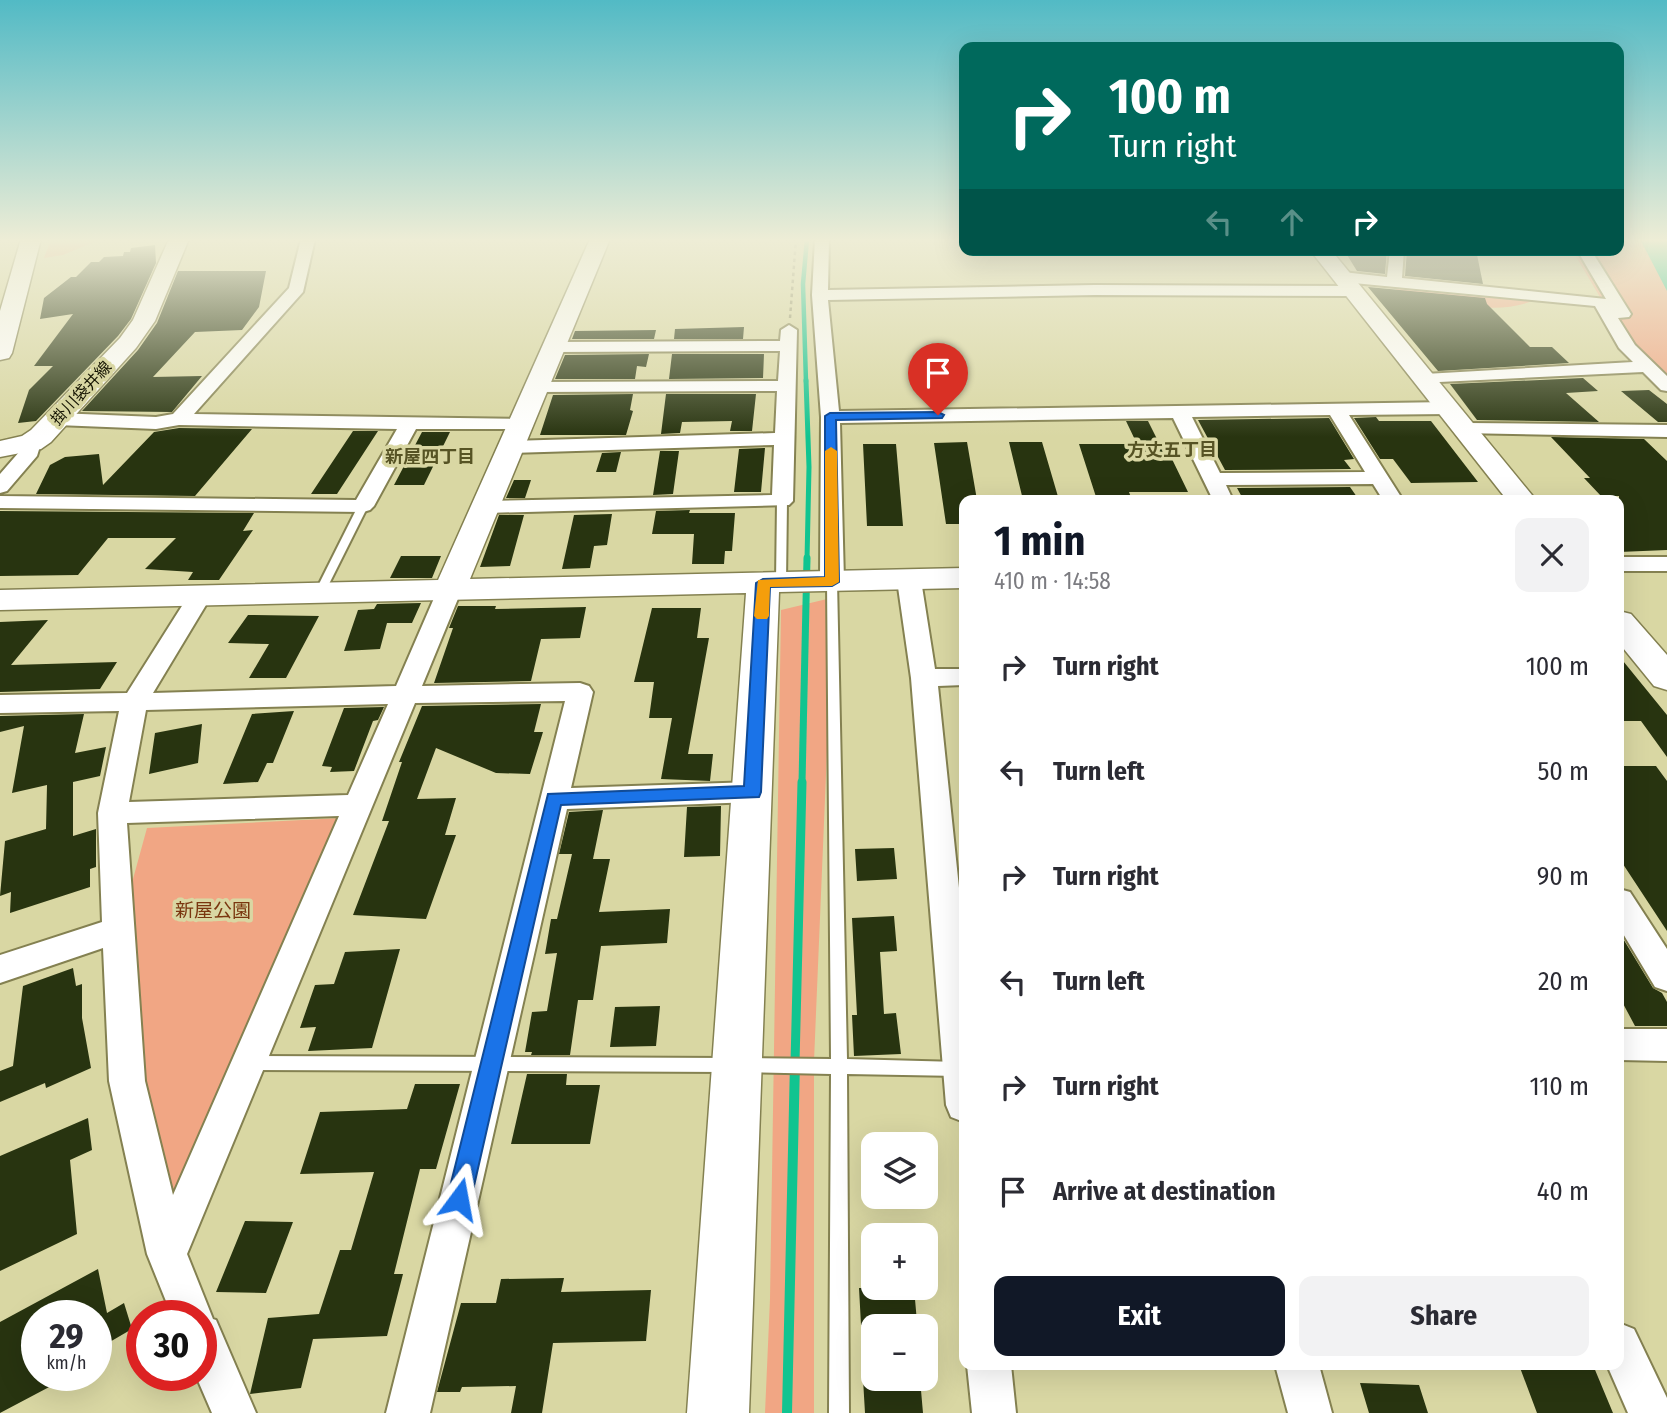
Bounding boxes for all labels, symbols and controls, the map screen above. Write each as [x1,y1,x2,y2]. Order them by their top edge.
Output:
text: 100 m [1109,67,1231,126]
icon: right [994,70,1085,161]
text: Turn right [1109,127,1236,165]
icon: left [1200,203,1238,241]
icon: ahead [1273,203,1311,241]
icon: right [1346,203,1384,241]
pin [908,343,968,415]
icon: arrive [919,354,957,392]
street label: 掛川袋井線 [47,357,115,429]
district label: 方丈五丁目 [1127,439,1217,461]
district label: 新屋四丁目 [385,446,475,468]
text: 1 min [994,516,1085,566]
button: close [1515,518,1589,592]
text: 410 m · 14:58 [994,567,1111,595]
icon: right [994,648,1032,686]
text: Turn right [1053,651,1159,682]
text: 100 m [1526,651,1589,682]
icon: left [994,753,1032,791]
text: Turn left [1053,756,1145,787]
text: 50 m [1537,756,1589,787]
icon: right [994,858,1032,896]
text: Turn right [1053,861,1159,892]
text: 90 m [1537,861,1589,892]
park label: 新屋公園 [175,899,251,922]
icon: left [994,963,1032,1001]
text: Turn left [1053,966,1145,997]
text: 20 m [1538,966,1589,997]
icon: right [994,1068,1032,1106]
text: Turn right [1053,1071,1159,1102]
text: 110 m [1529,1071,1589,1102]
map controls [861,1132,938,1391]
button: layers [861,1132,938,1209]
position arrow [422,1162,496,1236]
icon: arrive [994,1173,1032,1211]
text: Arrive at destination [1053,1176,1276,1207]
text: 40 m [1537,1176,1589,1207]
button: + [861,1223,938,1300]
button: Exit [994,1276,1285,1356]
button: Share [1299,1276,1589,1356]
speed limit sign: 30 [126,1300,217,1391]
button: − [861,1314,938,1391]
text: 29 [49,1315,84,1357]
text: km/h [46,1352,87,1374]

